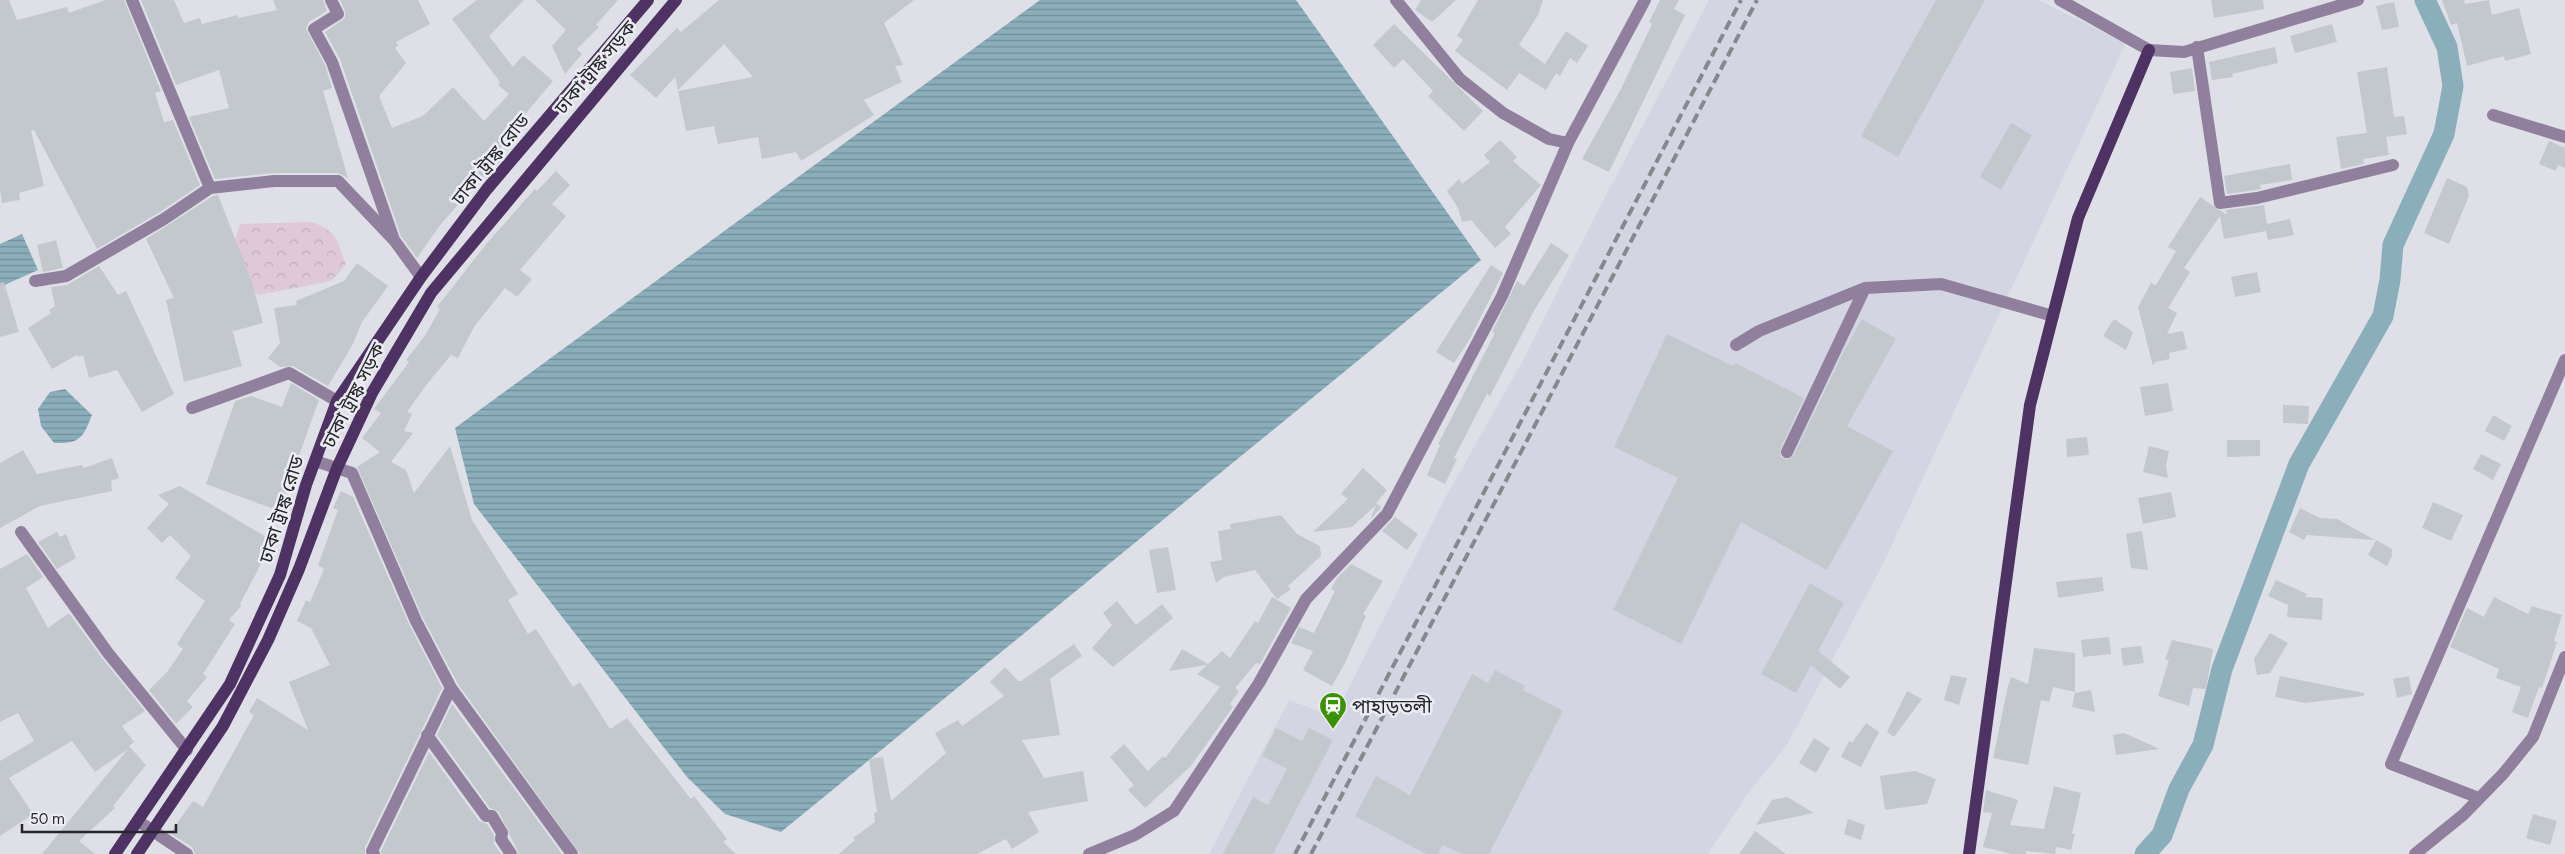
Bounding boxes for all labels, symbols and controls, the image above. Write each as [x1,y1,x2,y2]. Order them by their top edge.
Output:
street label: ঢাকা ট্রাঙ্ক সড়ক [549,16,641,119]
street label: ঢাকা ট্রাঙ্ক রোড [446,109,534,210]
street label: ঢাকা ট্রাঙ্ক সড়ক [317,338,390,452]
street label: ঢাকা ট্রাঙ্ক রোড [254,452,309,566]
station icon: পাহাড়তলী [1318,691,1348,730]
place label: পাহাড়তলী [1352,695,1433,718]
scale bar [22,802,176,834]
text: 50 m [30,810,65,828]

